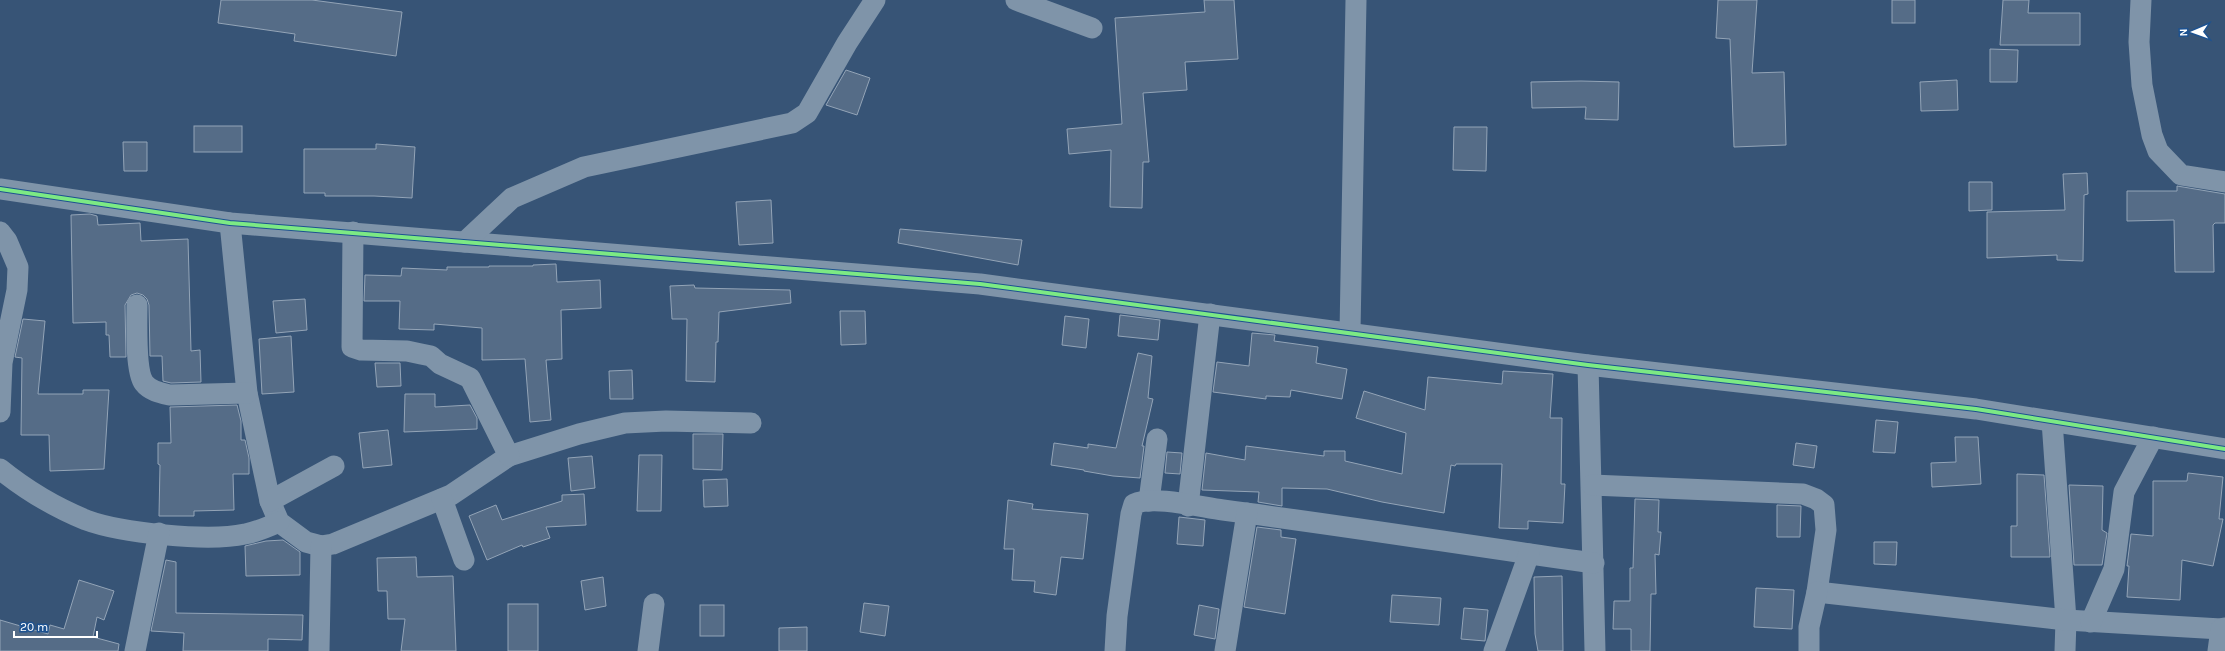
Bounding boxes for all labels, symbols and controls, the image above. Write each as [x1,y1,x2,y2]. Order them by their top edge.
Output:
north arrow [2173,12,2213,52]
text: N [2177,28,2190,37]
scale bar [14,613,97,639]
text: 20 m [20,620,48,634]

